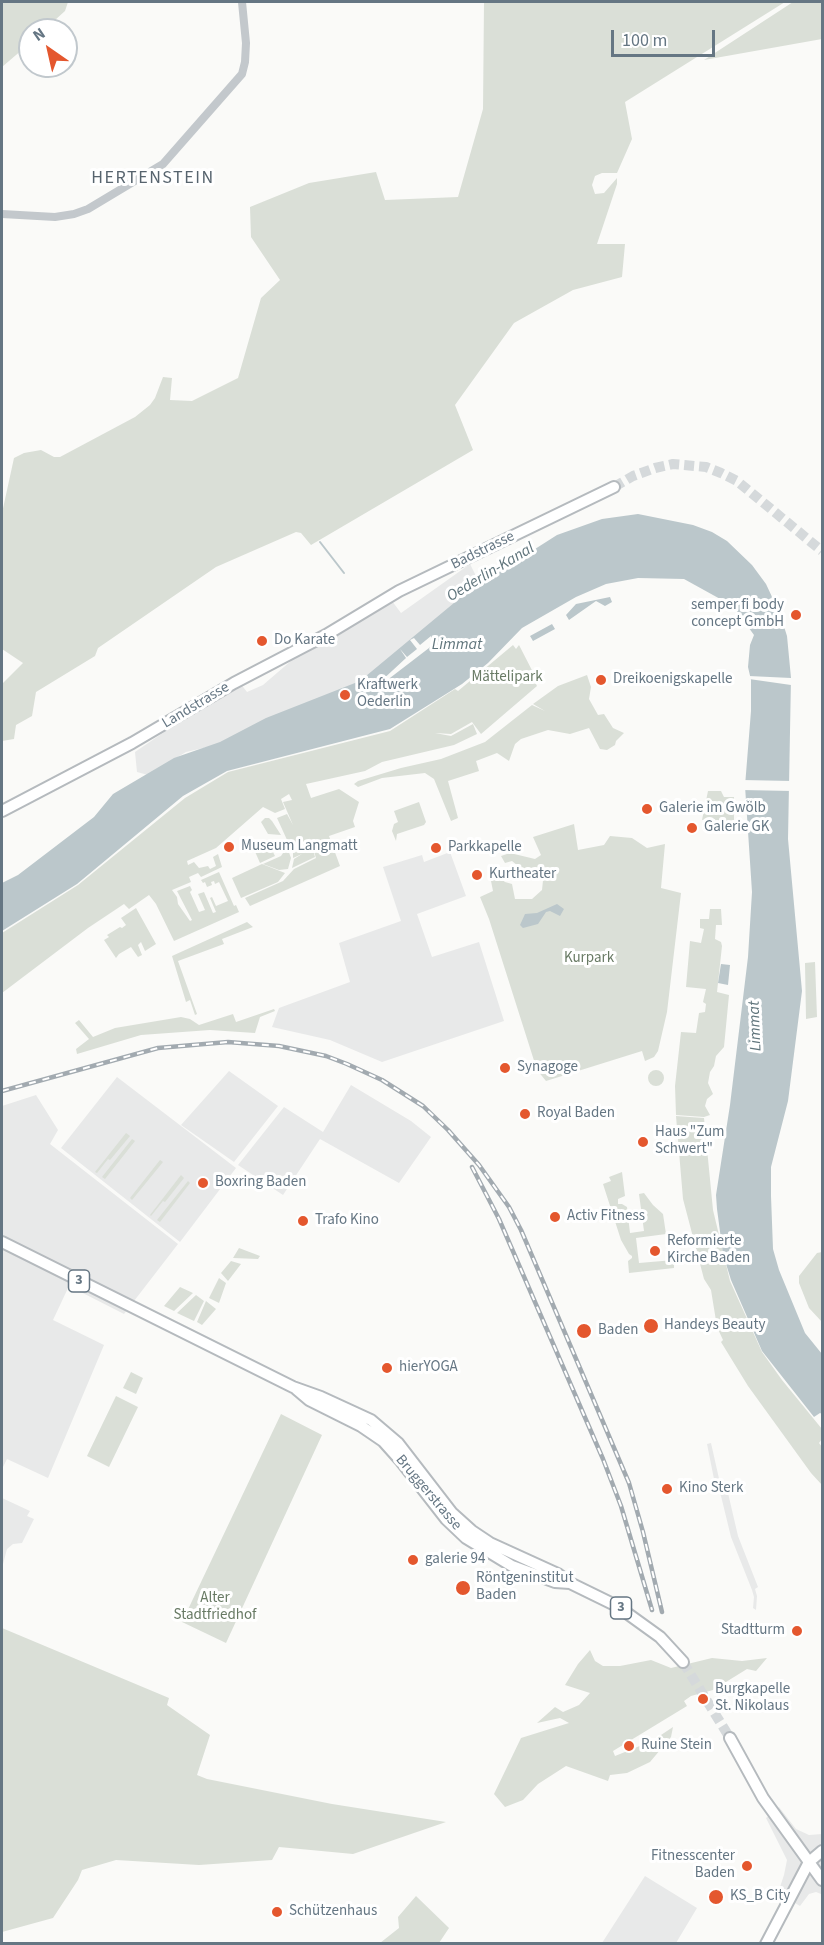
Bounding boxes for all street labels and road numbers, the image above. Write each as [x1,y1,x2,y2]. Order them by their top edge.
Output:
street label: Badstrasse [448,528,518,574]
street label: Landstrasse [159,679,233,733]
road number: 3 [68,1270,90,1292]
street label: Bruggerstrasse [391,1452,465,1534]
road number: 3 [610,1597,632,1619]

